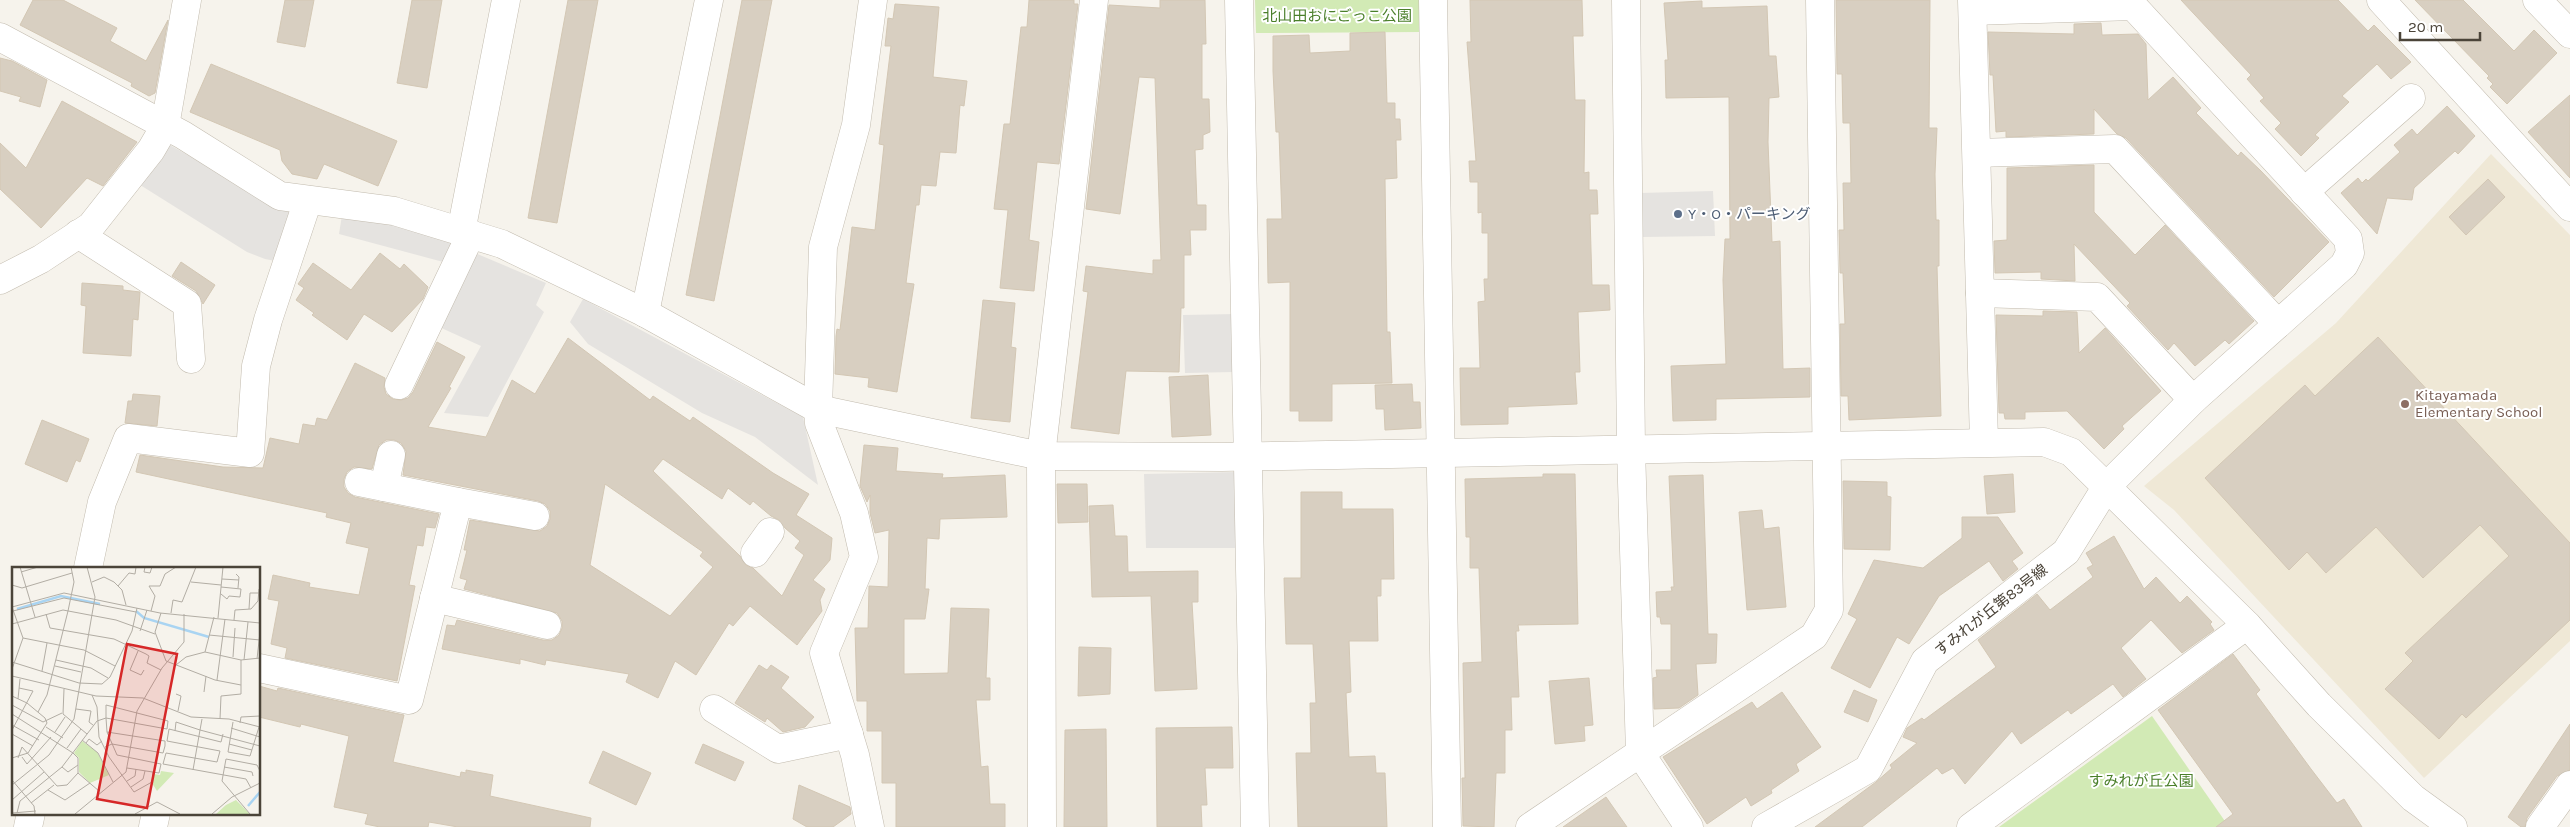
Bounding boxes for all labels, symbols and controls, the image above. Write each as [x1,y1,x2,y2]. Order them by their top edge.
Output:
park label: 北山田おにごっこ公園 [1262,7,1412,25]
scale bar [2400,10,2480,42]
text: 20 m [2408,18,2443,36]
place label: Y・O・パーキング [1688,205,1810,223]
marker: Y・O・パーキング [1672,208,1684,220]
place label: Kitayamada Elementary School [2415,386,2542,421]
marker: Kitayamada Elementary School [2399,398,2411,410]
street label: すみれが丘第83号線 [1931,560,2051,660]
inset map [12,567,260,814]
park label: すみれが丘公園 [2088,772,2194,790]

